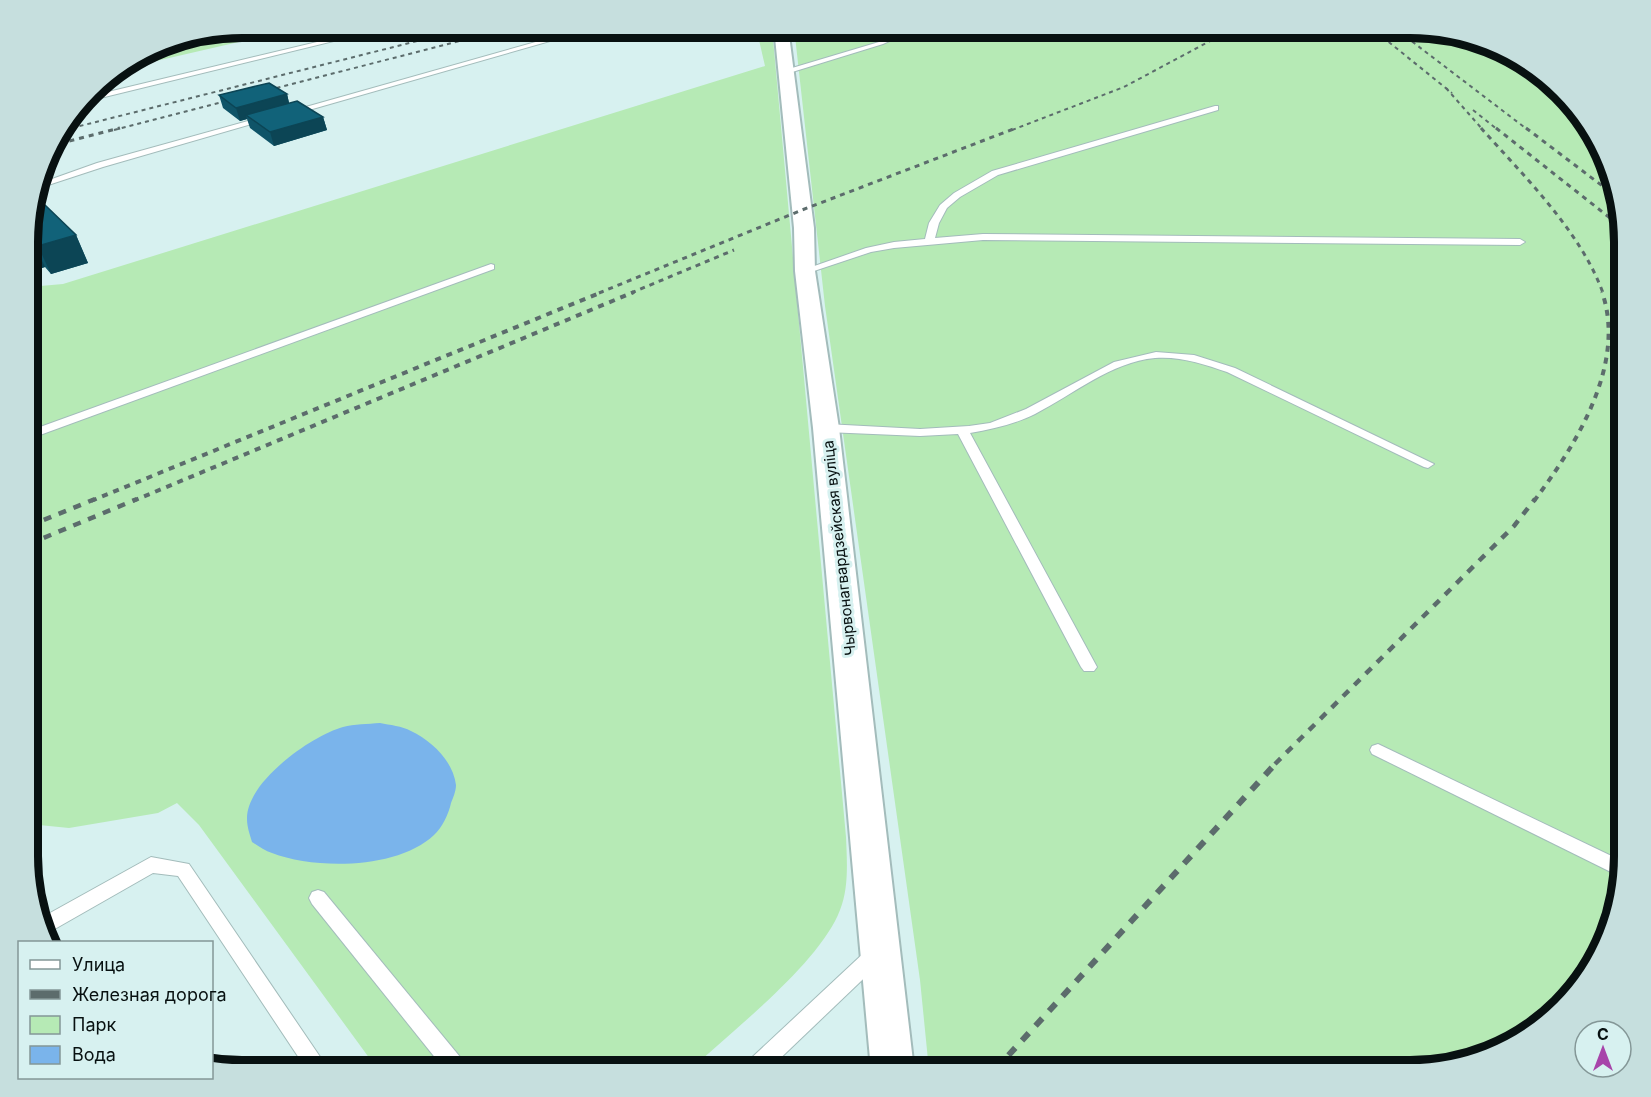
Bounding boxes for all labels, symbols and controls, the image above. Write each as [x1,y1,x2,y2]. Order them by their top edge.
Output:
street label: Чырвонагвардзейская вуліца [818,439,860,657]
legend [18,941,213,1079]
text: Улица [72,954,125,975]
text: Железная дорога [72,984,227,1005]
text: Парк [72,1014,117,1035]
north arrow [1573,1019,1633,1079]
text: С [1597,1024,1609,1044]
text: Вода [72,1044,116,1065]

